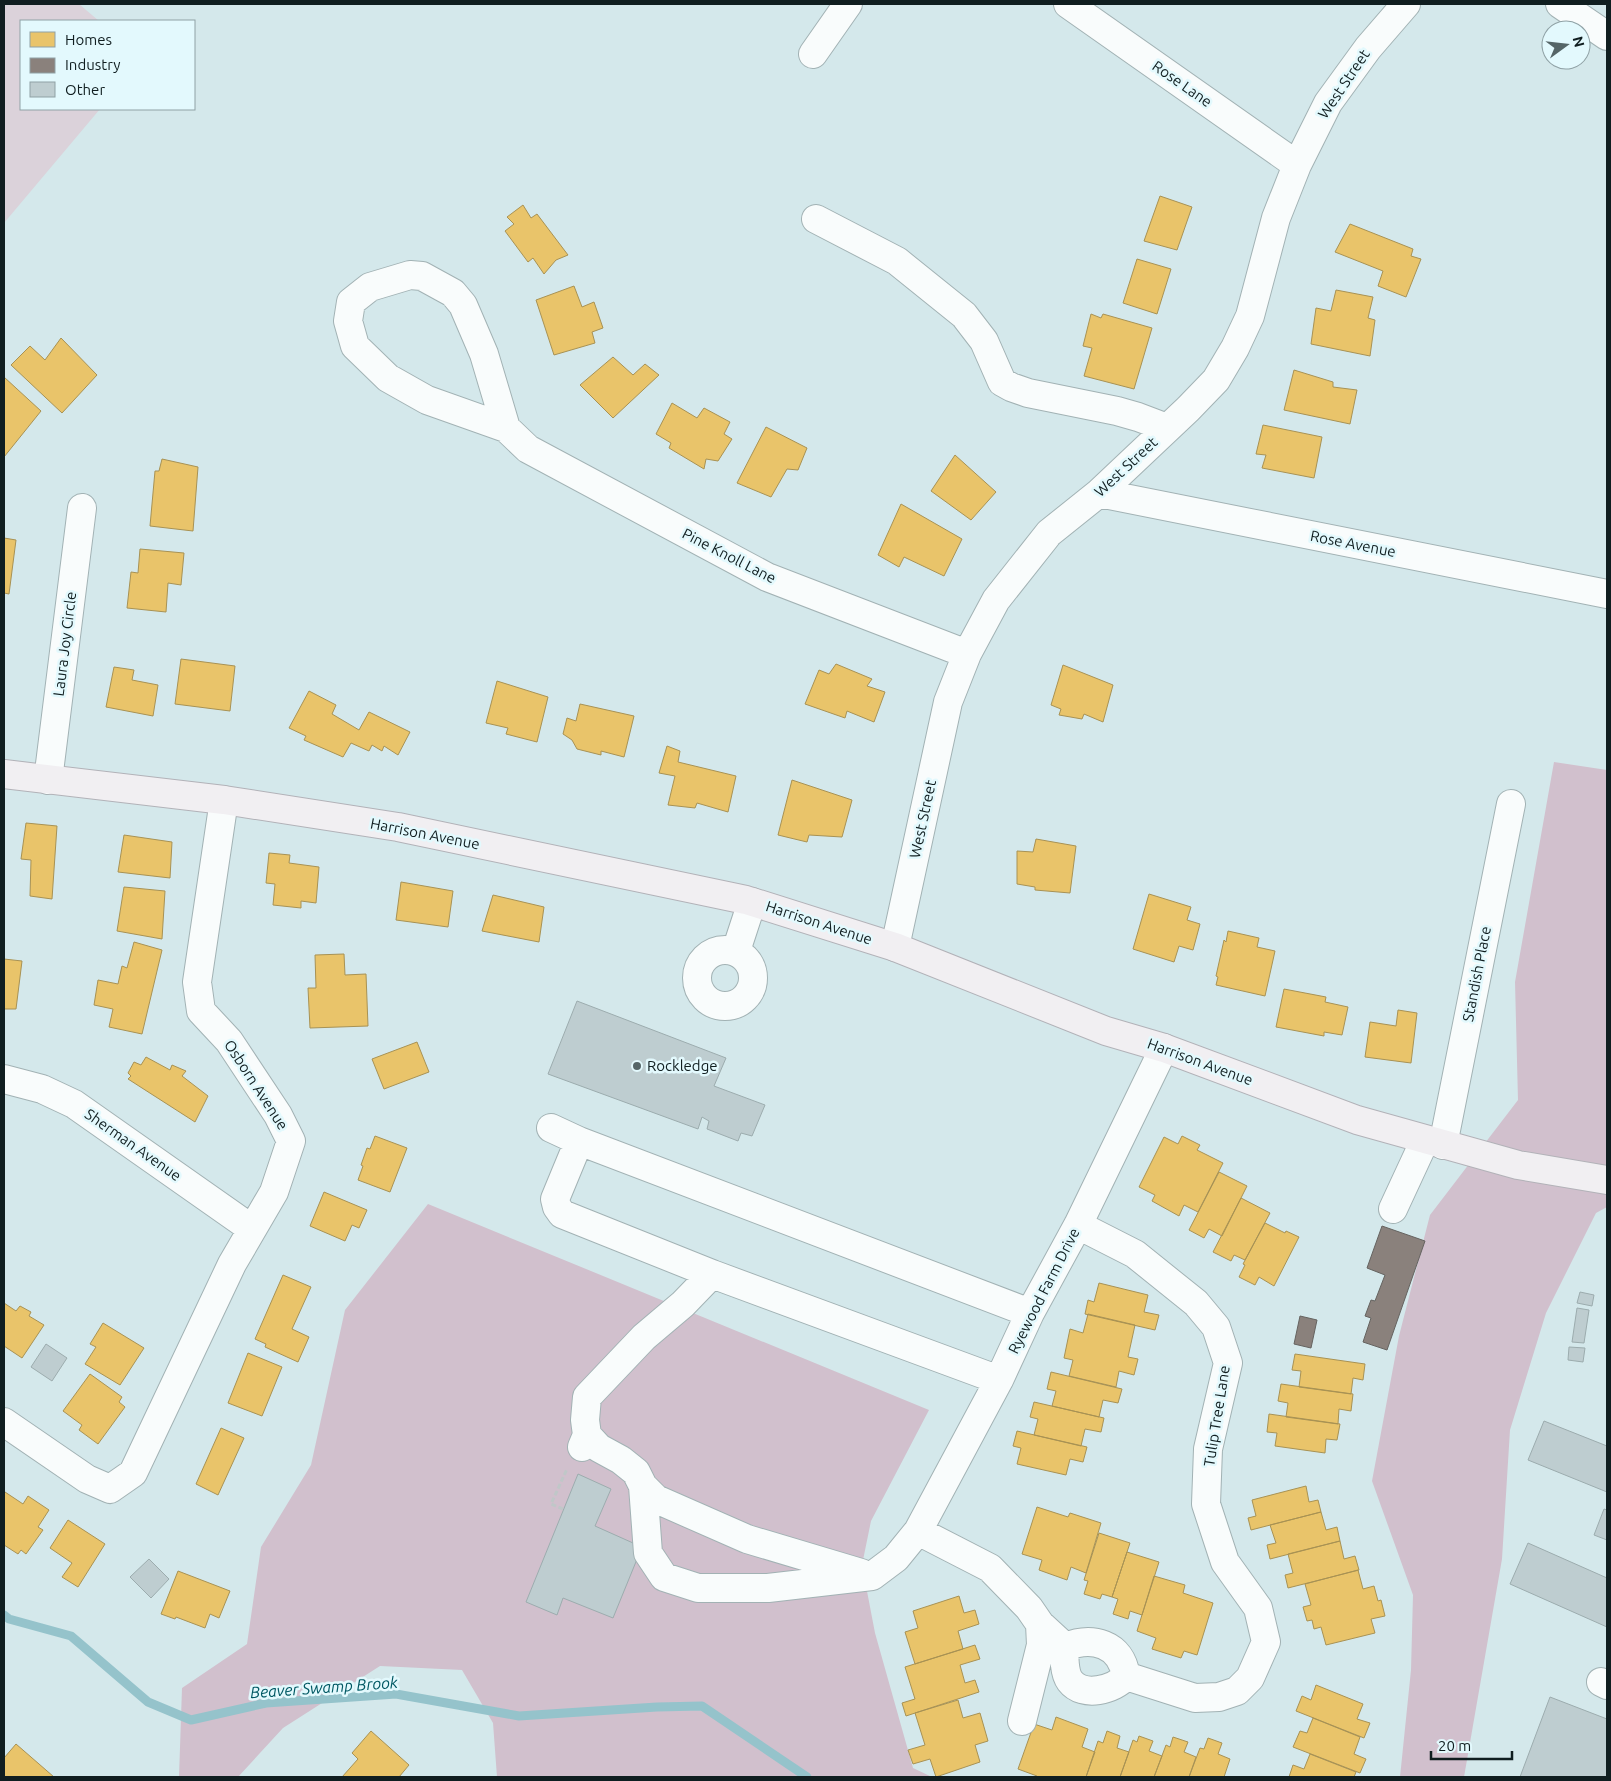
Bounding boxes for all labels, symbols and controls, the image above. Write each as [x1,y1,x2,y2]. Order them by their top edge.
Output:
legend [20,20,195,110]
north arrow [1541,20,1591,70]
text: Homes [65,31,112,48]
text: N [1569,35,1588,49]
street label: West Street [1314,46,1373,121]
text: Industry [65,56,120,73]
street label: Rose Lane [1149,57,1215,110]
text: Other [65,81,105,98]
street label: West Street [1091,433,1161,500]
street label: Pine Knoll Lane [680,525,779,586]
street label: Rose Avenue [1309,527,1397,560]
street label: Laura Joy Circle [50,591,79,697]
street label: West Street [906,778,939,860]
street label: Harrison Avenue [369,815,481,852]
street label: Harrison Avenue [764,897,875,948]
street label: Standish Place [1459,925,1494,1023]
street label: Harrison Avenue [1145,1035,1255,1089]
street label: Osborn Avenue [221,1037,292,1133]
place label: Rockledge [647,1057,718,1074]
marker: Rockledge [631,1060,643,1072]
street label: Sherman Avenue [82,1105,185,1184]
street label: Ryewood Farm Drive [1004,1225,1083,1356]
street label: Tulip Tree Lane [1200,1364,1233,1468]
water label: Beaver Swamp Brook [250,1673,399,1701]
scale bar [1431,1728,1512,1760]
text: 20 m [1438,1737,1471,1754]

